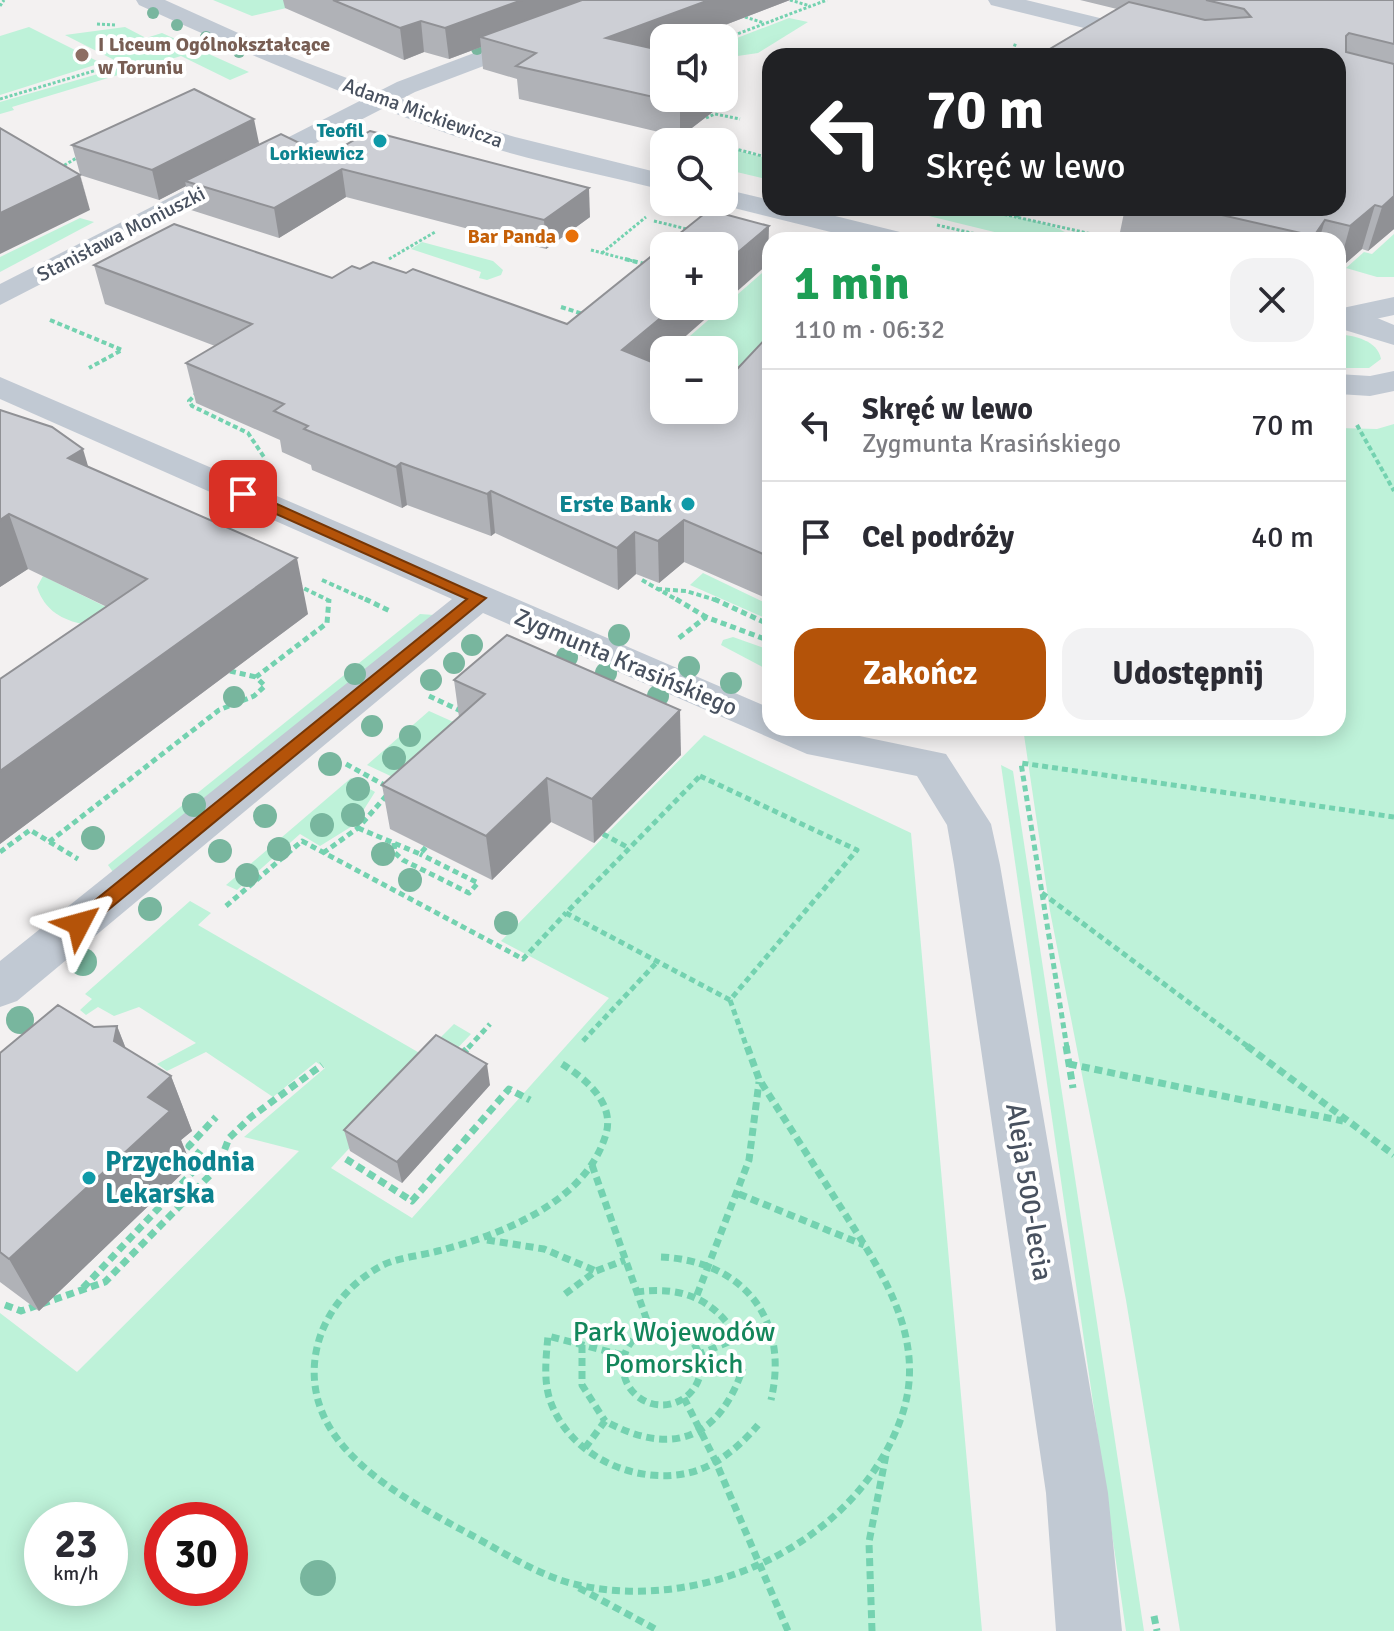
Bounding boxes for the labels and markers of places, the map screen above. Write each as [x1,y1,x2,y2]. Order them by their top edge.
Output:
place label: I Liceum Ogólnokształcące w Toruniu [98,32,330,80]
marker: I Liceum Ogólnokształcące w Toruniu [73,46,91,64]
place label: Teofil Lorkiewicz [269,118,364,166]
marker: Teofil Lorkiewicz [371,132,389,150]
place label: Bar Panda [468,224,556,249]
marker: Bar Panda [563,227,581,245]
pin [209,460,277,528]
place label: Erste Bank [559,489,672,519]
marker: Erste Bank [679,495,697,513]
place label: Przychodnia Lekarska [105,1145,255,1211]
marker: Przychodnia Lekarska [80,1169,98,1187]

